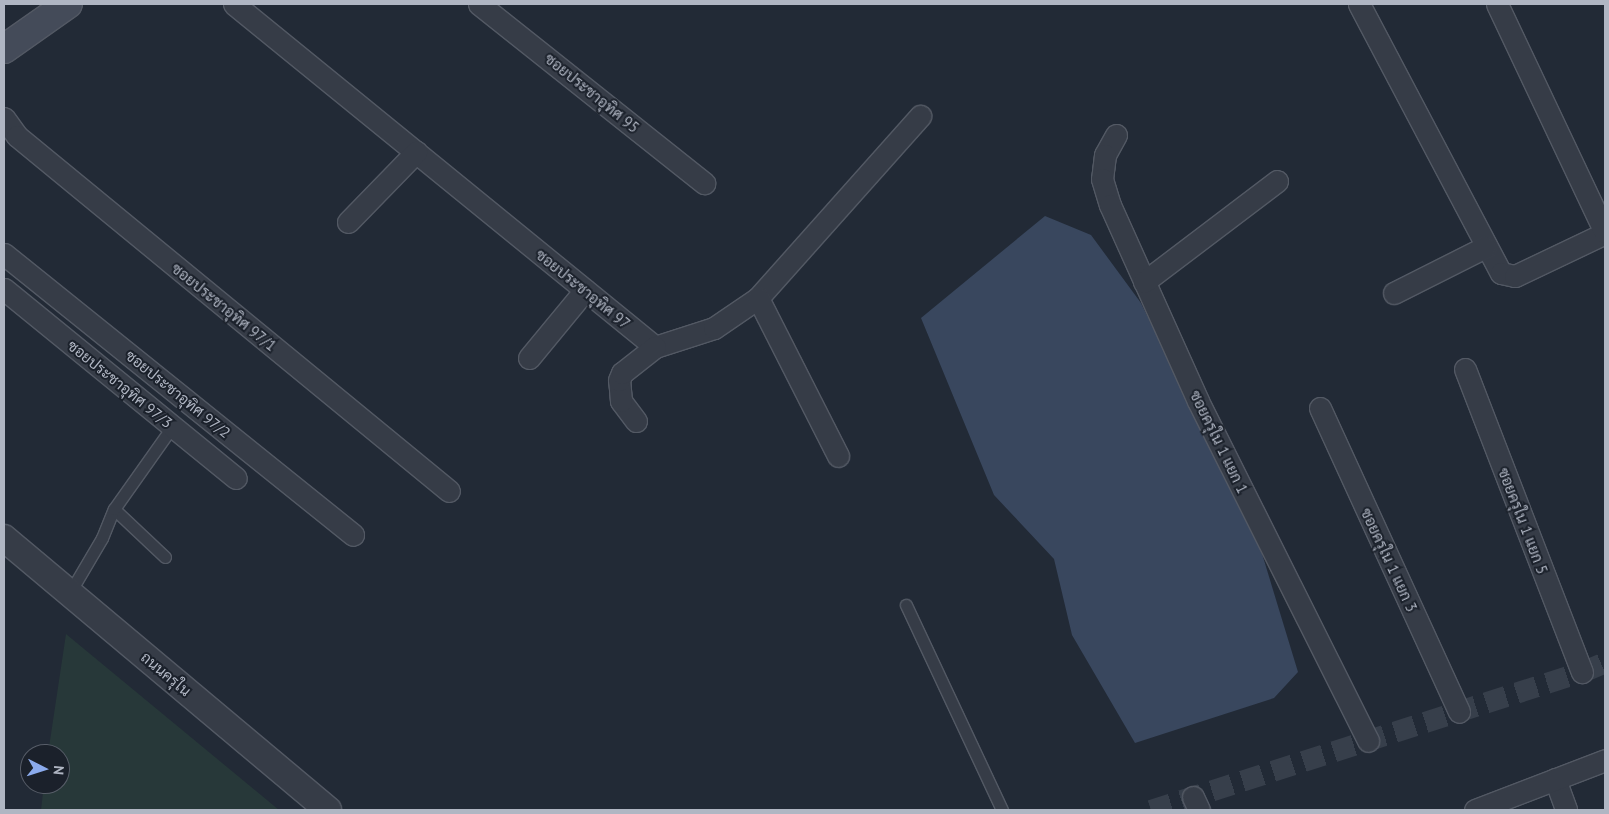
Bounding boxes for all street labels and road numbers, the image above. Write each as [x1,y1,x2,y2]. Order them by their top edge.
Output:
street label: ซอยประชาอุทิศ 95 [541,49,643,137]
street label: ซอยประชาอุทิศ 97 [532,245,634,333]
street label: ซอยประชาอุทิศ 97/1 [168,259,280,355]
street label: ซอยประชาอุทิศ 97/3 [64,336,176,432]
street label: ซอยประชาอุทิศ 97/2 [122,346,234,442]
street label: ซอยครุใน 1 แยก 1 [1186,388,1252,496]
street label: ซอยครุใน 1 แยก 5 [1494,465,1552,577]
street label: ซอยครุใน 1 แยก 3 [1357,505,1421,615]
street label: ถนนครุใน [137,648,195,700]

